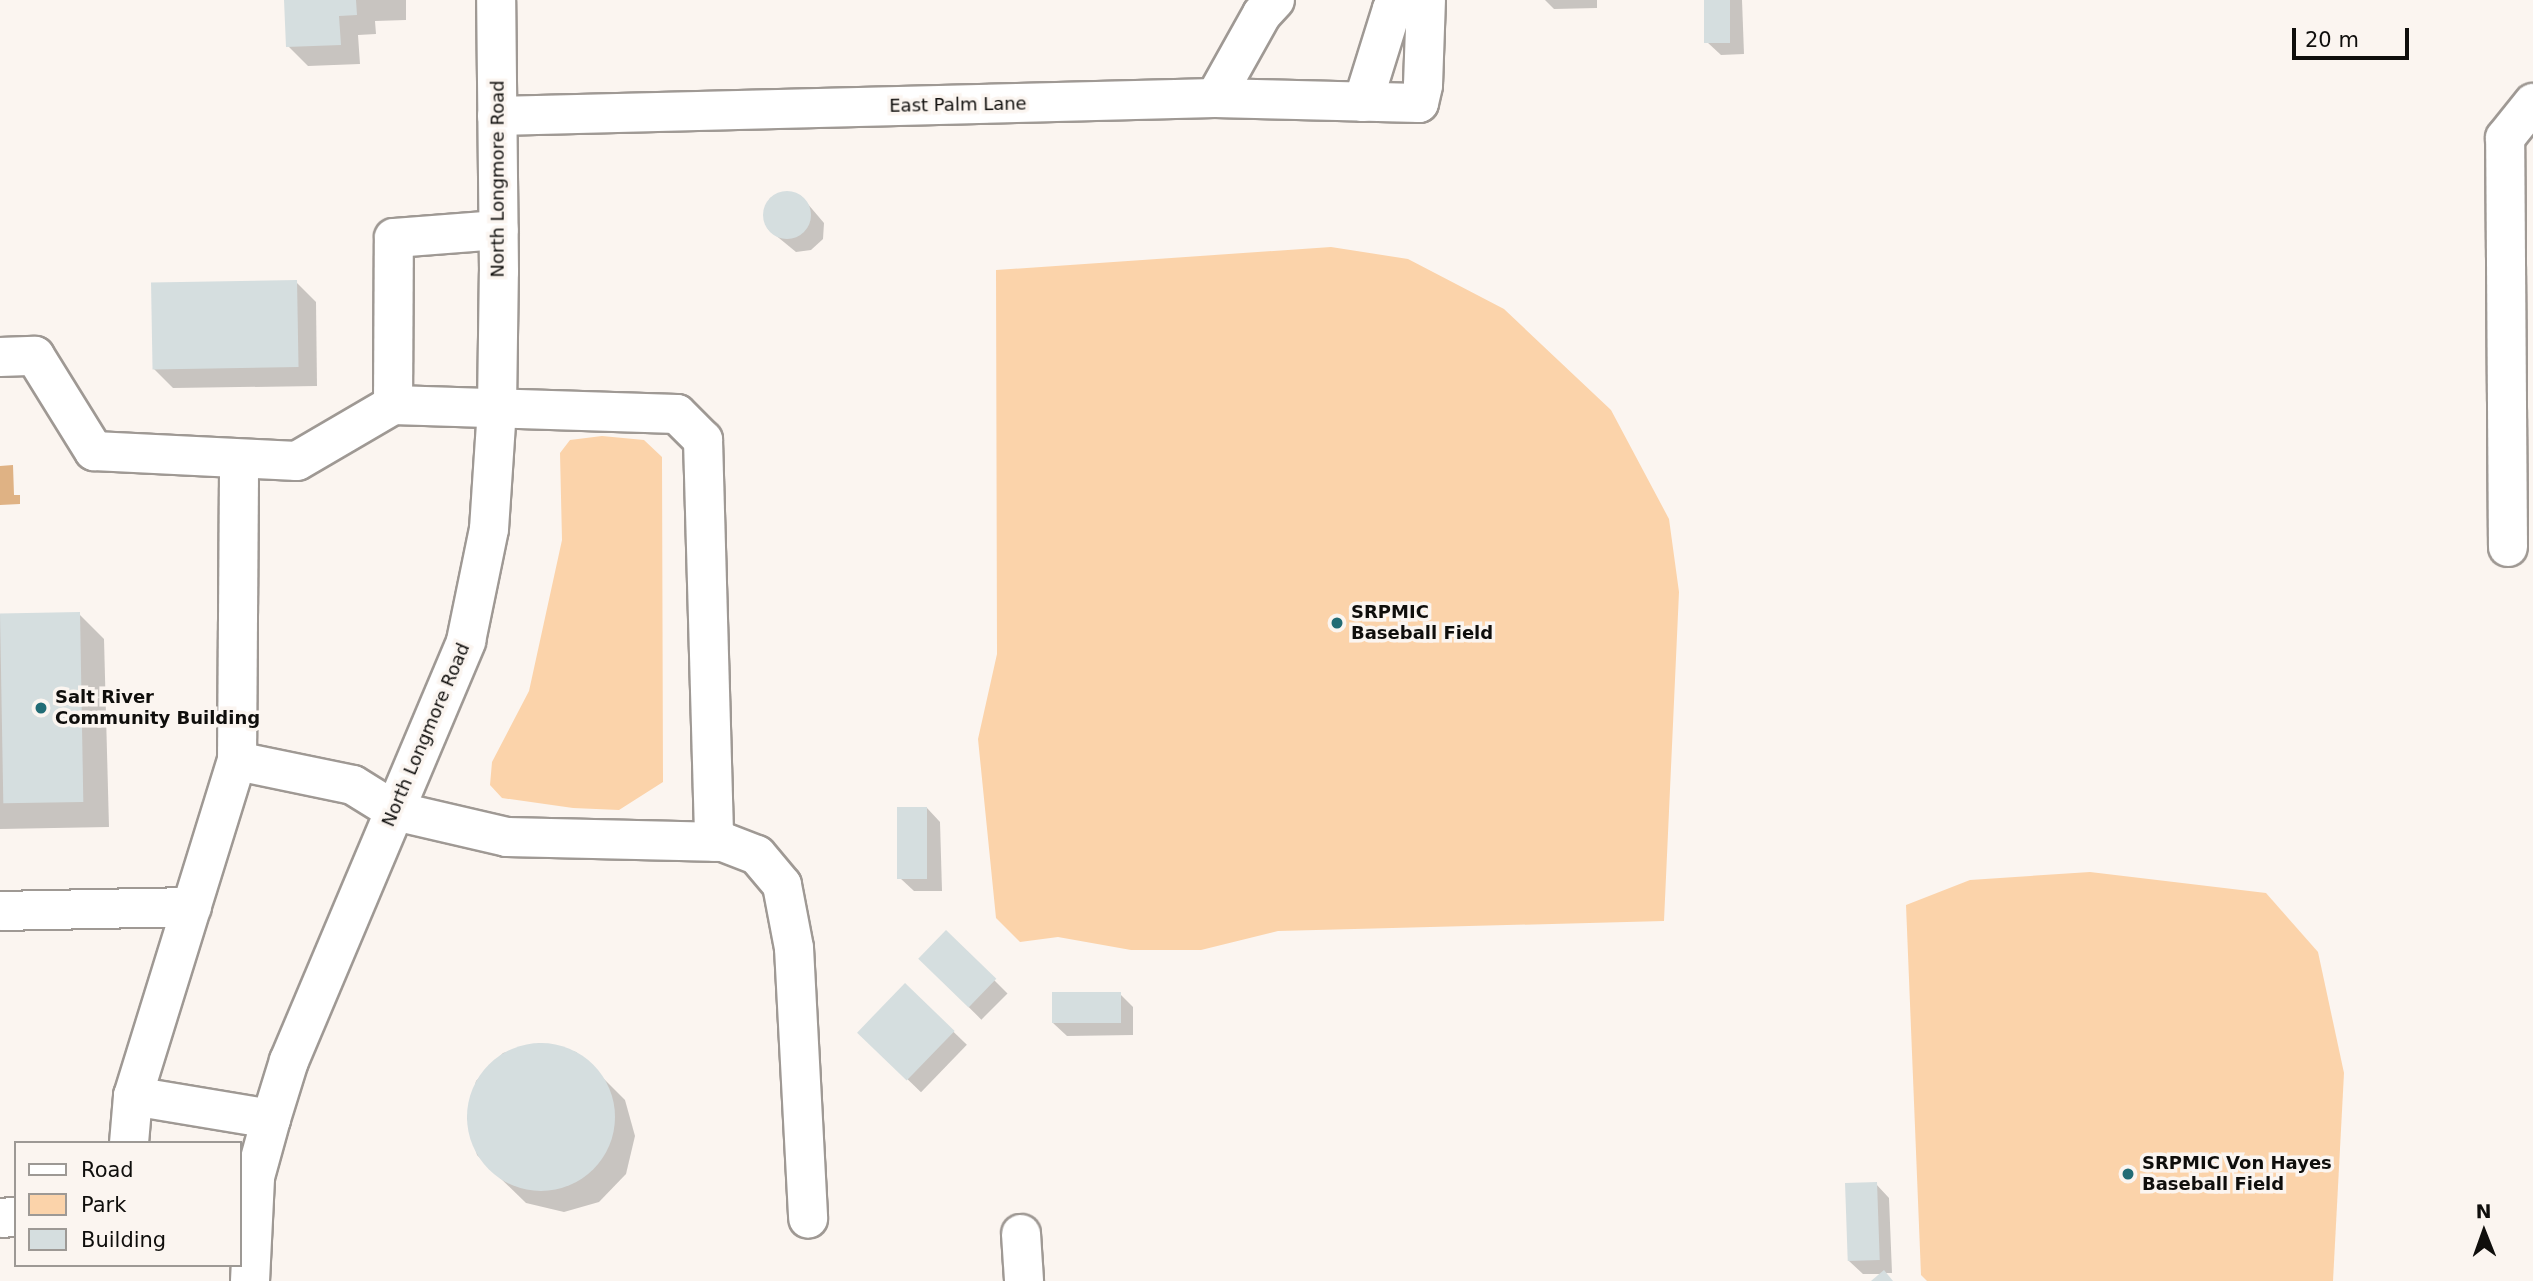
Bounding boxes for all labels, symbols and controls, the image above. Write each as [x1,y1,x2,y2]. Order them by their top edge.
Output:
scale bar [2295,14,2412,58]
text: 20 m [2305,28,2359,52]
street label: North Longmore Road [487,80,509,278]
street label: East Palm Lane [889,93,1027,117]
place label: SRPMIC Baseball Field [1351,602,1493,644]
marker: SRPMIC Baseball Field [1329,615,1345,631]
street label: North Longmore Road [378,640,474,830]
place label: Salt River Community Building [55,687,260,730]
marker: Salt River Community Building [33,700,49,716]
legend [14,1141,242,1267]
place label: SRPMIC Von Hayes Baseball Field [2142,1153,2332,1196]
text: Road [81,1158,134,1182]
marker: SRPMIC Von Hayes Baseball Field [2120,1166,2136,1182]
text: Park [81,1193,126,1217]
north arrow [2449,1197,2519,1267]
text: N [2475,1200,2492,1222]
text: Building [81,1228,166,1252]

